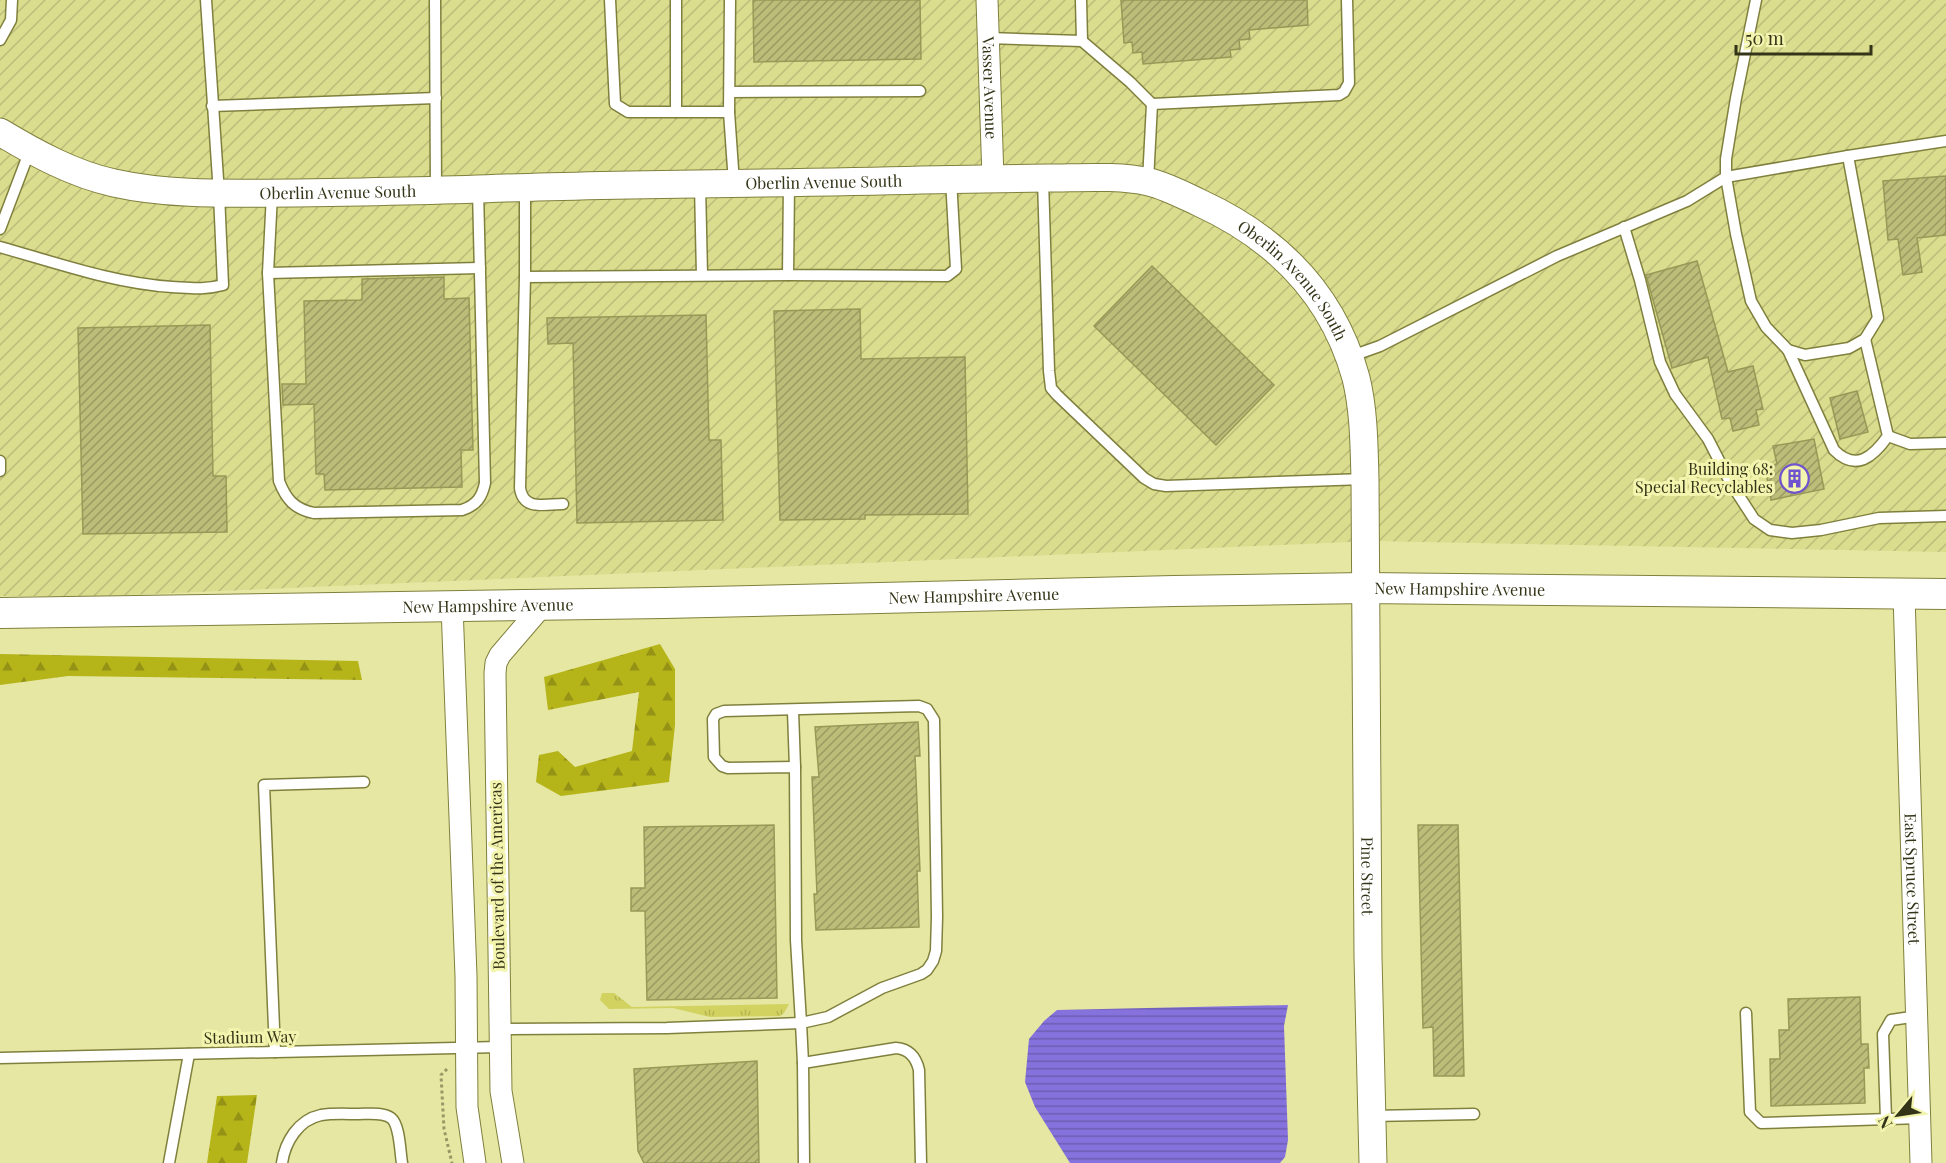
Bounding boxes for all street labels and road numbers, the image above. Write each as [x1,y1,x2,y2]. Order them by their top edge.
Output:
street label: Vasser Avenue [978,35,1003,140]
street label: Oberlin Avenue South [745,170,903,193]
street label: Oberlin Avenue South [259,180,417,203]
street label: Oberlin Avenue South [1234,215,1352,344]
street label: New Hampshire Avenue [1374,577,1545,600]
street label: New Hampshire Avenue [888,583,1060,608]
street label: New Hampshire Avenue [402,593,574,617]
street label: Boulevard of the Americas [484,782,509,970]
street label: East Spruce Street [1901,813,1925,945]
street label: Pine Street [1357,837,1379,916]
street label: Stadium Way [203,1025,297,1048]

